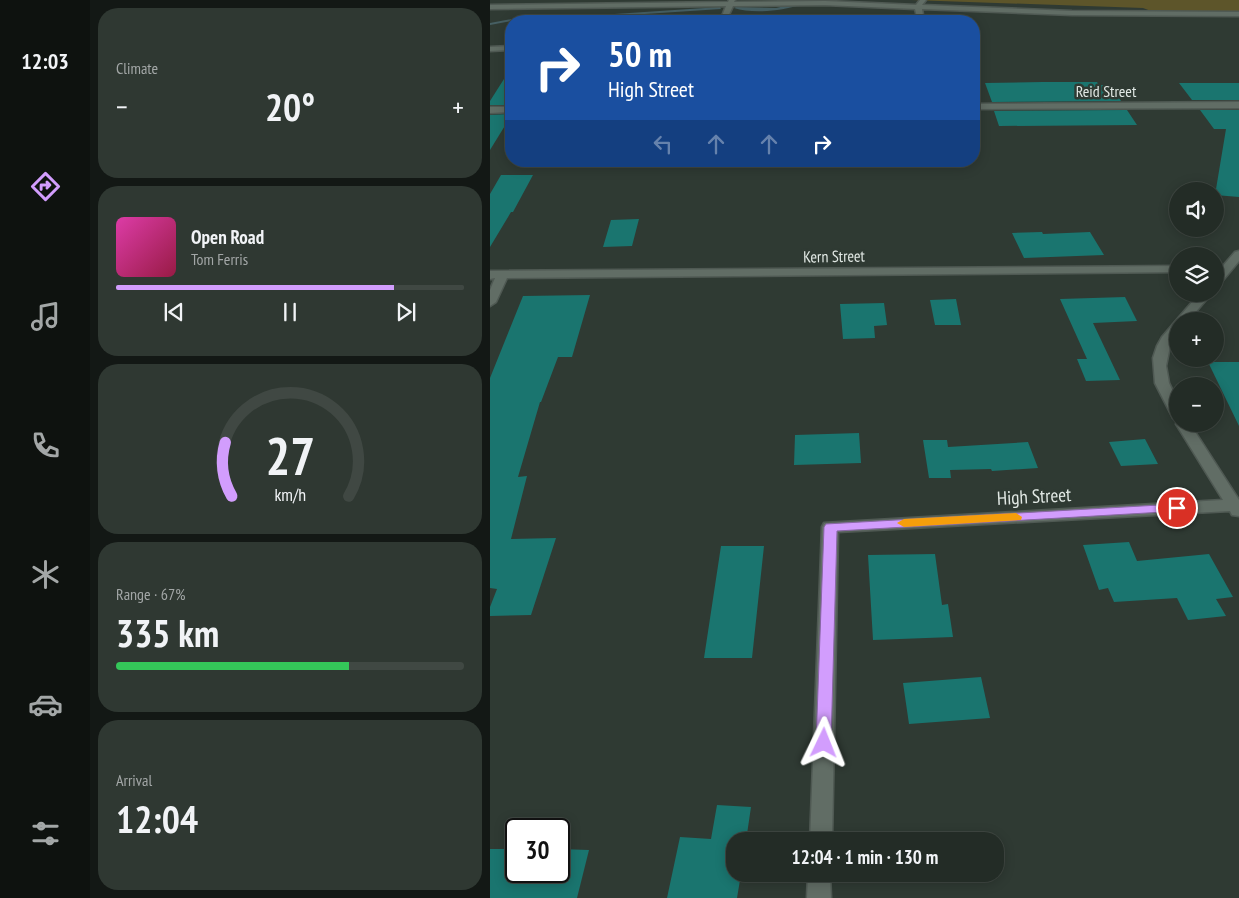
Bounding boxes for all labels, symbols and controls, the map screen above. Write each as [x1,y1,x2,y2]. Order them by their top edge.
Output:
text: 50 m [608,31,672,77]
icon: right [525,35,590,100]
text: 12:03 [21,47,69,75]
text: Climate [116,58,158,78]
text: High Street [608,75,694,103]
street label: Reid Street [1076,81,1137,101]
text: 20° [265,82,315,131]
text: − [116,88,128,125]
text: + [452,88,464,125]
icon: left [649,130,677,158]
icon: ahead [702,130,730,158]
icon: ahead [755,130,783,158]
icon: right [808,130,836,158]
icon: directions [28,169,63,204]
map controls [1169,182,1224,432]
button: sound [1169,182,1224,237]
text: Open Road [191,225,264,249]
street label: Kern Street [803,245,866,267]
button: layers [1169,247,1224,302]
text: Tom Ferris [191,249,248,269]
icon: previous [160,298,188,326]
icon: pause [276,298,304,326]
icon: next [392,298,420,326]
icon: music [28,299,63,334]
button: + [1169,312,1224,367]
button: − [1169,377,1224,432]
text: 27 [265,422,315,489]
icon: phone [28,428,63,463]
street label: High Street [996,482,1072,510]
text: km/h [274,483,306,506]
pin [1156,487,1198,529]
icon: arrive [1163,494,1191,522]
icon: climate [28,557,63,592]
text: Range · 67% [116,584,185,604]
text: 335 km [116,608,219,657]
icon: car [28,687,63,722]
position arrow [797,716,849,768]
text: Arrival [116,770,152,790]
text: 12:04 [116,794,198,843]
icon: filters [28,816,63,851]
speed limit sign: 30 [505,818,570,883]
text: 12:04 · 1 min · 130 m [792,845,938,869]

